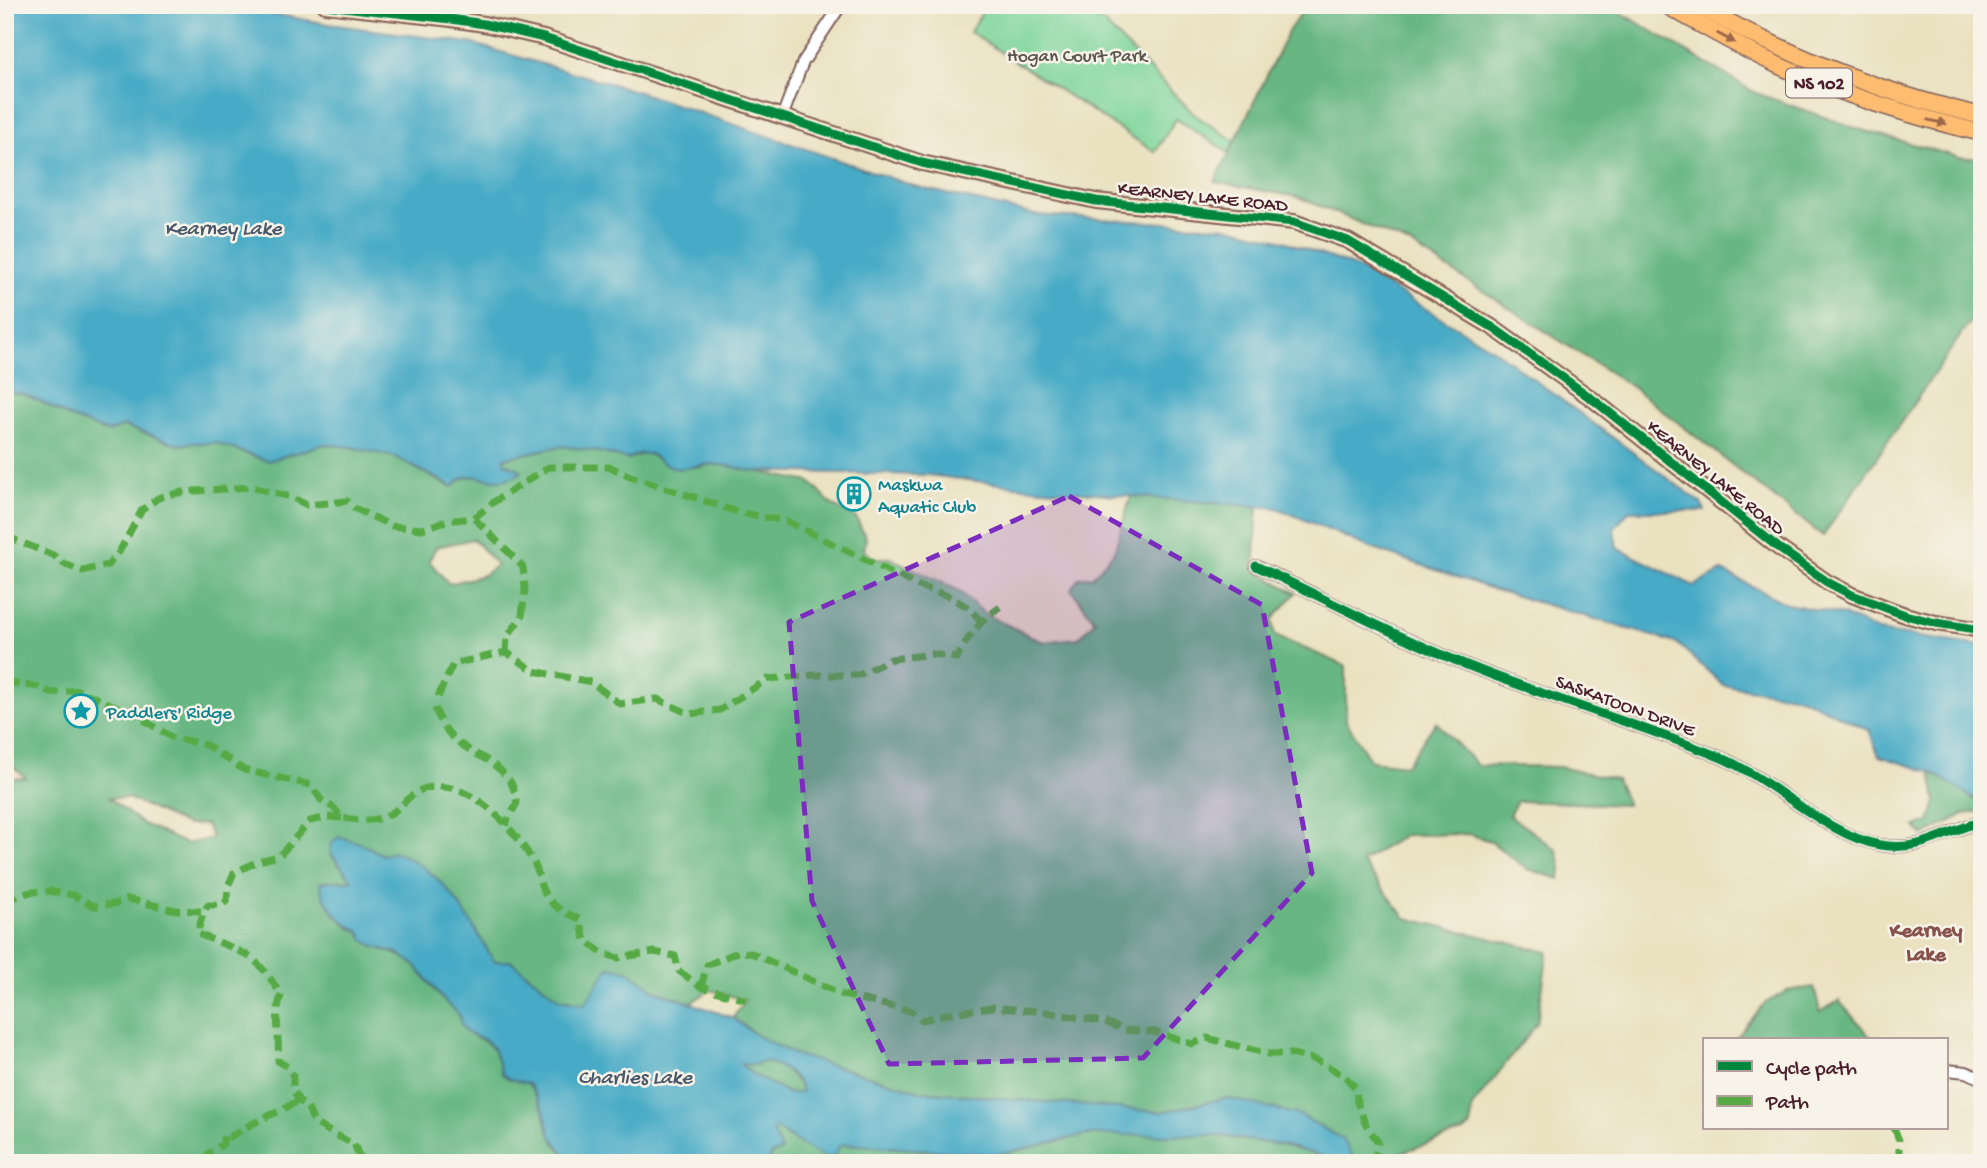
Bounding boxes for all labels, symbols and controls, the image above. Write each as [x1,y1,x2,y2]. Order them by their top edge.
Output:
one-way arrow [1716,33,1736,44]
park label: Hogan Court Park [1007,46,1148,69]
road number: NS 102 [1786,68,1852,98]
one-way arrow [1926,117,1948,128]
street label: KEARNEY LAKE ROAD [1116,178,1289,219]
water label: Kearney Lake [164,218,283,243]
street label: KEARNEY LAKE ROAD [1641,416,1789,542]
building icon: Maskwa Aquatic Club [835,475,873,513]
place label: Maskwa Aquatic Club [878,475,976,520]
street label: SASKATOON DRIVE [1552,671,1699,744]
place icon: Paddlers' Ridge [62,692,100,730]
place label: Paddlers' Ridge [105,703,232,726]
district label: Kearney Lake [1889,920,1963,969]
legend [1703,1038,1948,1130]
text: Cycle path [1766,1058,1857,1083]
water label: Charlies Lake [578,1067,693,1092]
text: Path [1765,1092,1809,1117]

